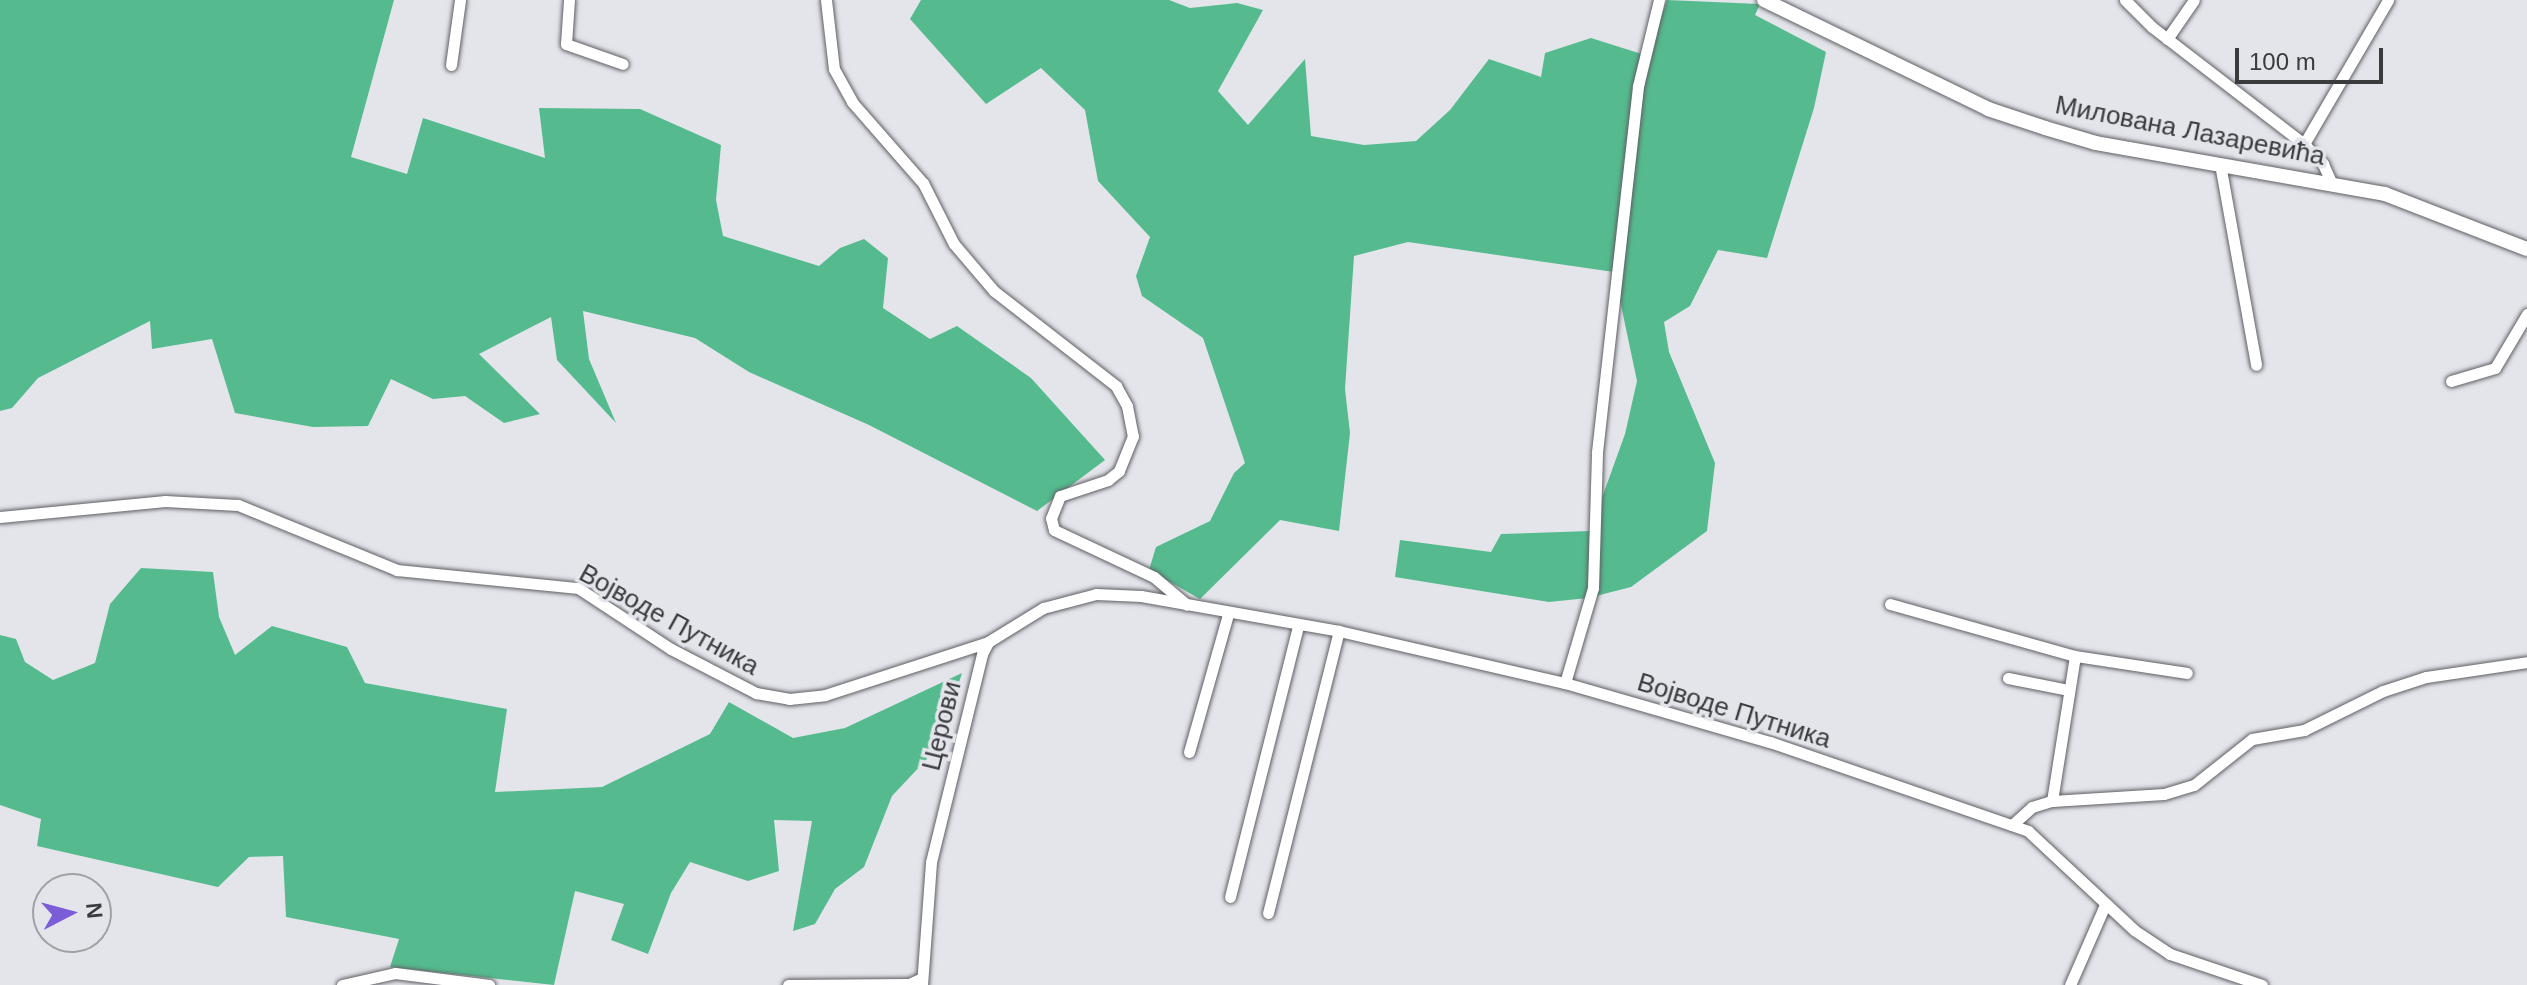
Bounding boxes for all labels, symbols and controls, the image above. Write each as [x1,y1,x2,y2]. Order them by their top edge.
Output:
scale bar [2239,32,2387,82]
text: 100 m [2249,48,2316,75]
street label: Милована Лазаревића [2053,90,2327,172]
street label: Војводе Путника [574,558,764,682]
street label: Војводе Путника [1633,667,1835,755]
street label: Церови [916,678,968,774]
north arrow [32,873,112,953]
text: N [81,901,108,920]

